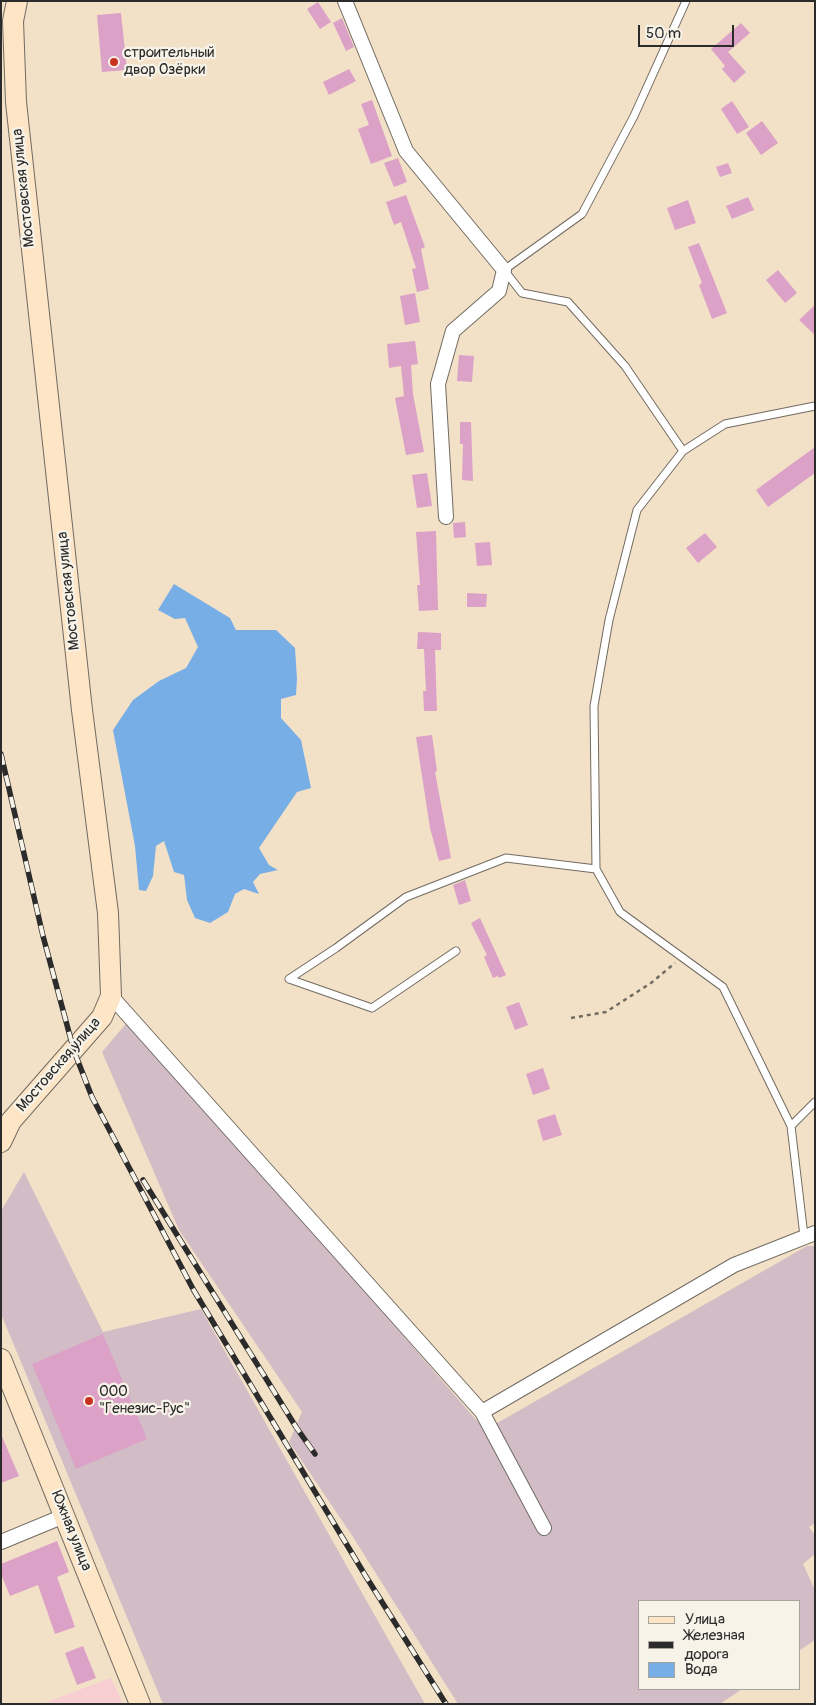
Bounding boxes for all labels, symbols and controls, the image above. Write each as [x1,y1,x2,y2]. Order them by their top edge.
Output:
scale bar [641,15,737,47]
text: 50 m [646,24,681,43]
place label: строительный двор Озёрки [124,44,215,79]
marker: строительный двор Озёрки [108,56,120,68]
street label: Мостовская улица [9,128,39,248]
street label: Мостовская улица [54,531,84,651]
street label: Мостовская улица [13,1014,105,1116]
place label: ООО "Генезис-Рус" [99,1383,190,1418]
marker: ООО "Генезис-Рус" [83,1395,95,1407]
street label: Южная улица [47,1488,95,1574]
legend [638,1600,801,1690]
text: Улица [685,1610,725,1629]
text: Железная дорога [684,1626,745,1664]
text: Вода [685,1660,718,1679]

